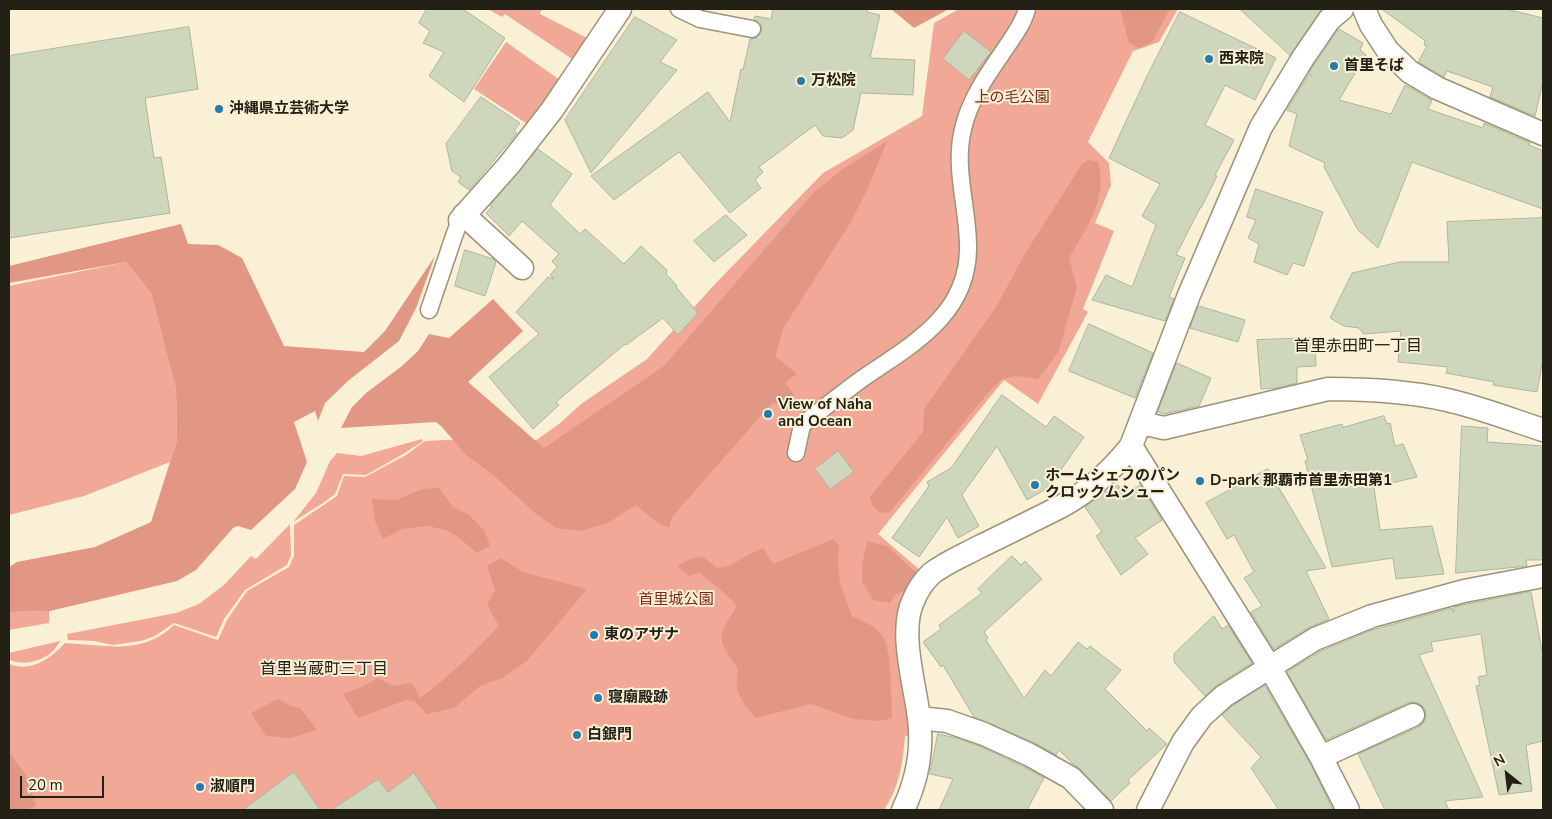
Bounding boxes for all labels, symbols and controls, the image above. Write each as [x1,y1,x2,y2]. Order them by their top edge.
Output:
place label: 西来院 [1219,50,1264,68]
marker: 西来院 [1203,53,1215,65]
place label: 首里そば [1344,57,1404,75]
marker: 首里そば [1328,60,1340,72]
place label: 万松院 [811,72,856,90]
marker: 万松院 [795,75,807,87]
park label: 上の毛公園 [975,89,1049,107]
place label: 沖縄県立芸術大学 [229,100,349,118]
marker: 沖縄県立芸術大学 [213,103,225,115]
district label: 首里赤田町一丁目 [1294,337,1422,357]
place label: View of Naha and Ocean [778,396,872,431]
marker: View of Naha and Ocean [762,408,774,420]
place label: ホームシェフのパン クロックムシュー [1045,467,1180,502]
place label: D-park 那覇市首里赤田第1 [1210,472,1392,490]
marker: D-park 那覇市首里赤田第1 [1194,475,1206,487]
marker: ホームシェフのパン クロックムシュー [1029,479,1041,491]
park label: 首里城公園 [639,591,713,609]
place label: 東のアザナ [604,626,679,644]
marker: 東のアザナ [588,629,600,641]
district label: 首里当蔵町三丁目 [260,660,388,680]
place label: 寝廟殿跡 [608,689,668,707]
marker: 寝廟殿跡 [592,692,604,704]
place label: 白銀門 [587,726,632,744]
marker: 白銀門 [571,729,583,741]
north arrow [1482,749,1532,799]
text: N [1490,750,1509,771]
scale bar [22,766,106,798]
text: 20 m [28,775,63,795]
place label: 淑順門 [210,778,255,796]
marker: 淑順門 [194,781,206,793]

